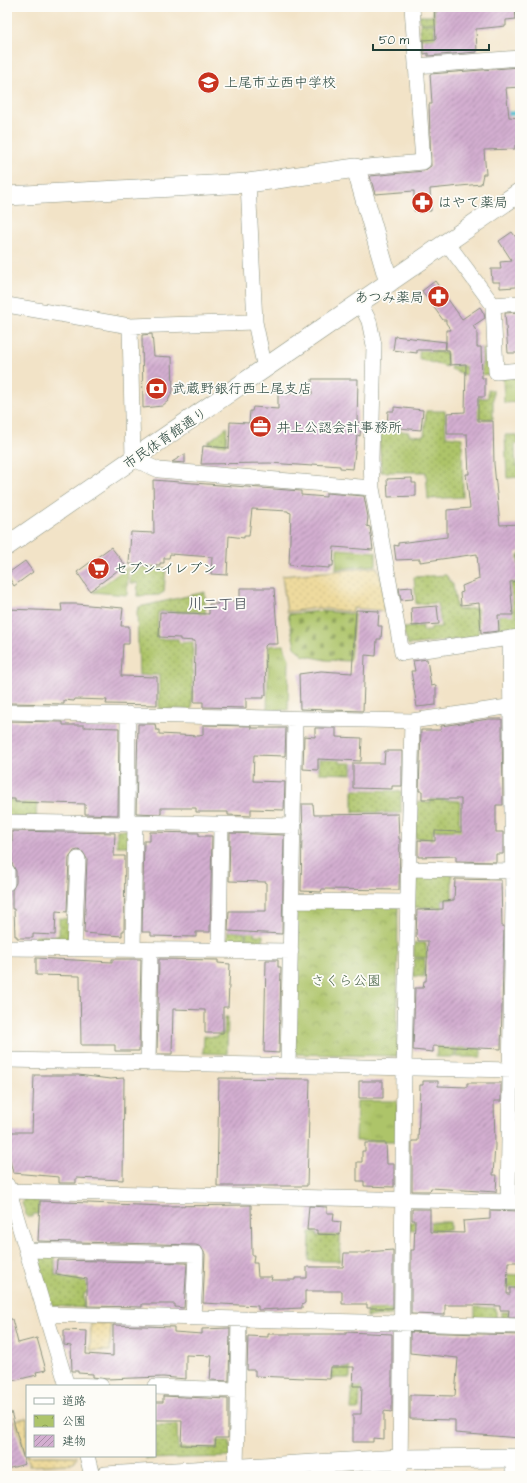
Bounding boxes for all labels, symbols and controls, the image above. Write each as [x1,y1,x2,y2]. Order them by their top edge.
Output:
scale bar [373,26,489,52]
text: 50 m [379,32,410,49]
school or university icon: 上尾市立西中学校 [196,69,222,95]
place label: 上尾市立西中学校 [224,73,336,93]
pharmacy icon: はやて薬局 [409,189,435,215]
place label: はやて薬局 [438,193,508,213]
pharmacy icon: あつみ薬局 [426,284,452,310]
place label: あつみ薬局 [355,288,424,308]
bank icon: 武蔵野銀行西上尾支店 [143,375,169,401]
place label: 武蔵野銀行西上尾支店 [172,379,312,399]
street label: 市民体育館通り [119,403,212,475]
office icon: 井上公認会計事務所 [247,414,273,440]
place label: 井上公認会計事務所 [276,418,402,438]
supermarket icon: セブン-イレブン [85,555,111,581]
place label: セブン-イレブン [114,559,216,579]
district label: 川二丁目 [188,594,248,615]
park label: さくら公園 [311,971,381,991]
legend [26,1385,156,1457]
text: 道路 [62,1393,86,1410]
text: 公園 [62,1413,86,1430]
text: 建物 [62,1433,86,1450]

